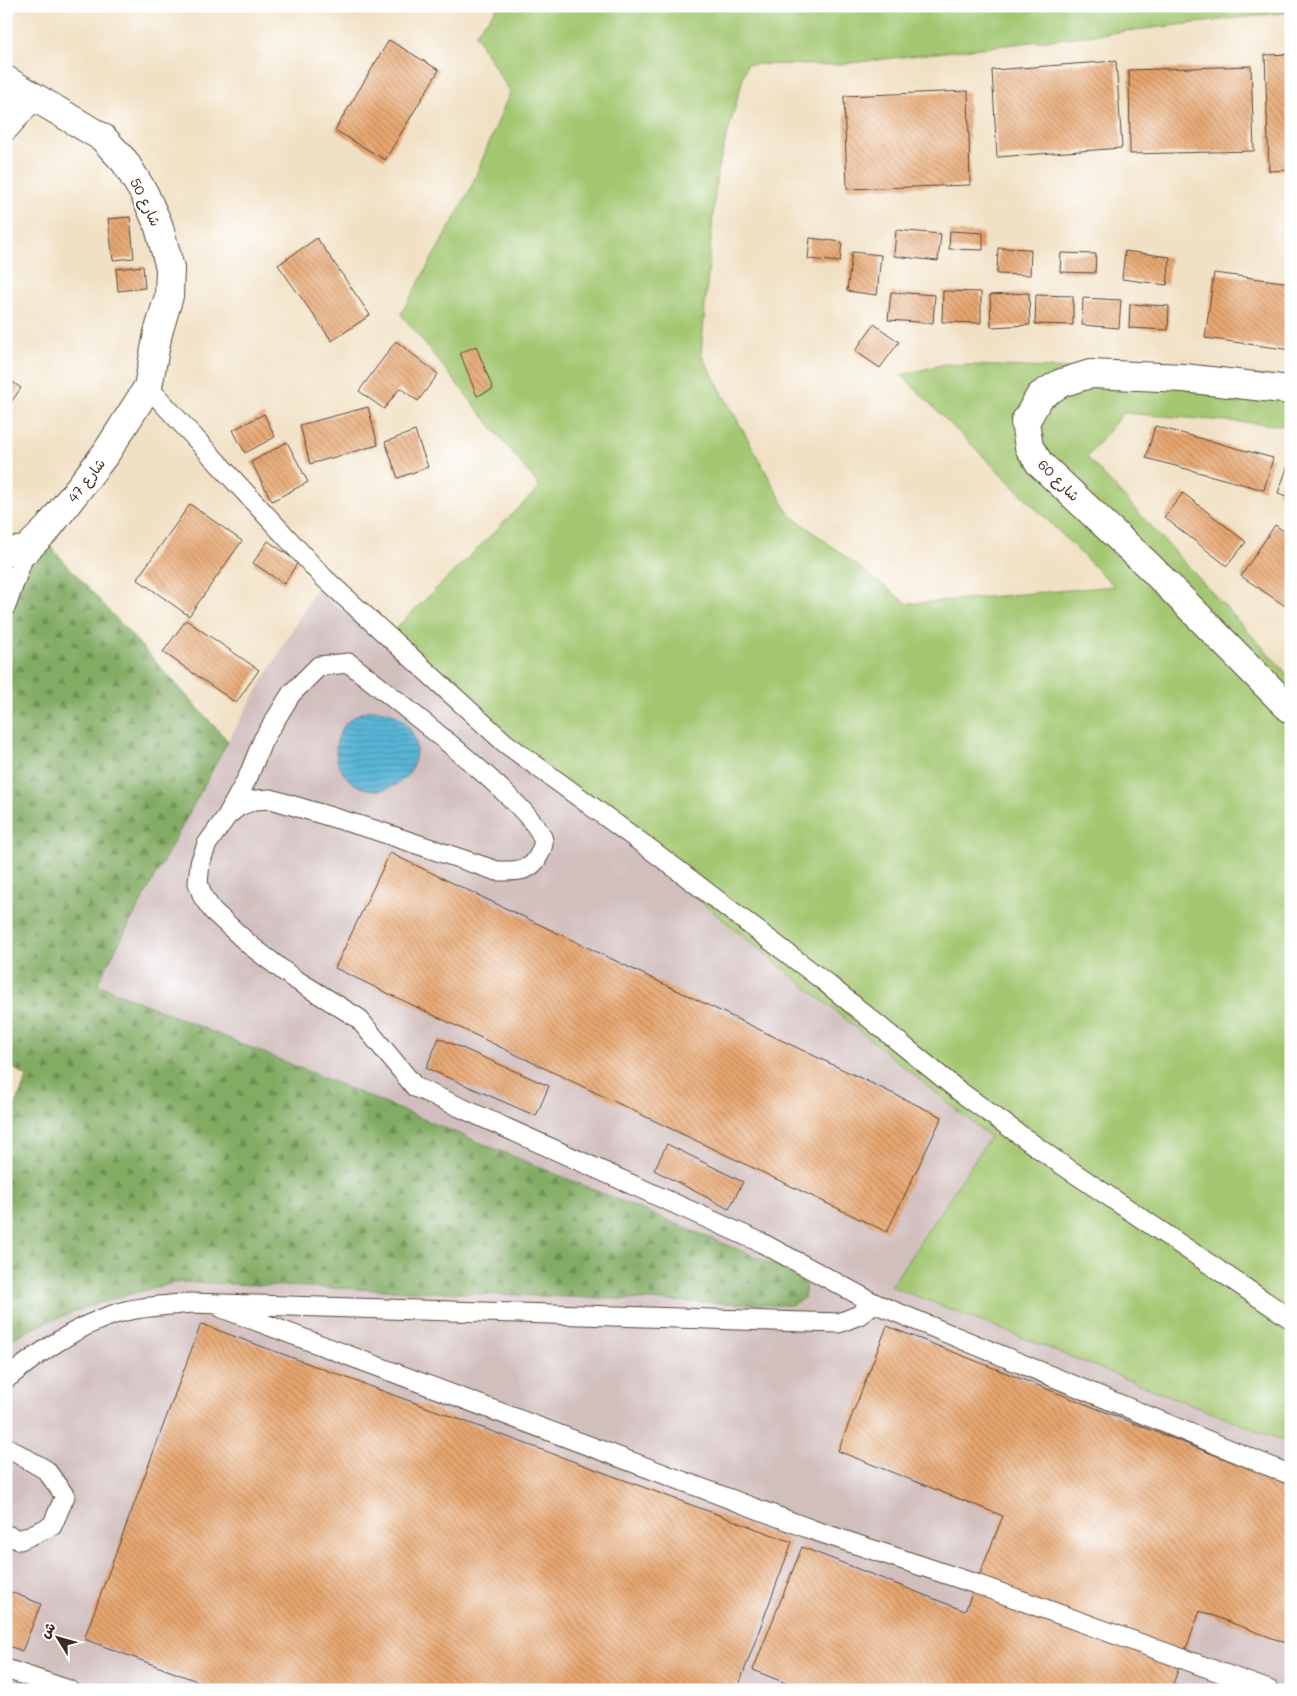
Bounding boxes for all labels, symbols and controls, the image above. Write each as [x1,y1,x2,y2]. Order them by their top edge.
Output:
street label: شارع 50 [125,175,166,230]
street label: شارع 47 [63,454,110,506]
street label: شارع 60 [1033,455,1084,506]
north arrow [32,1614,82,1664]
text: ش [35,1618,59,1642]

